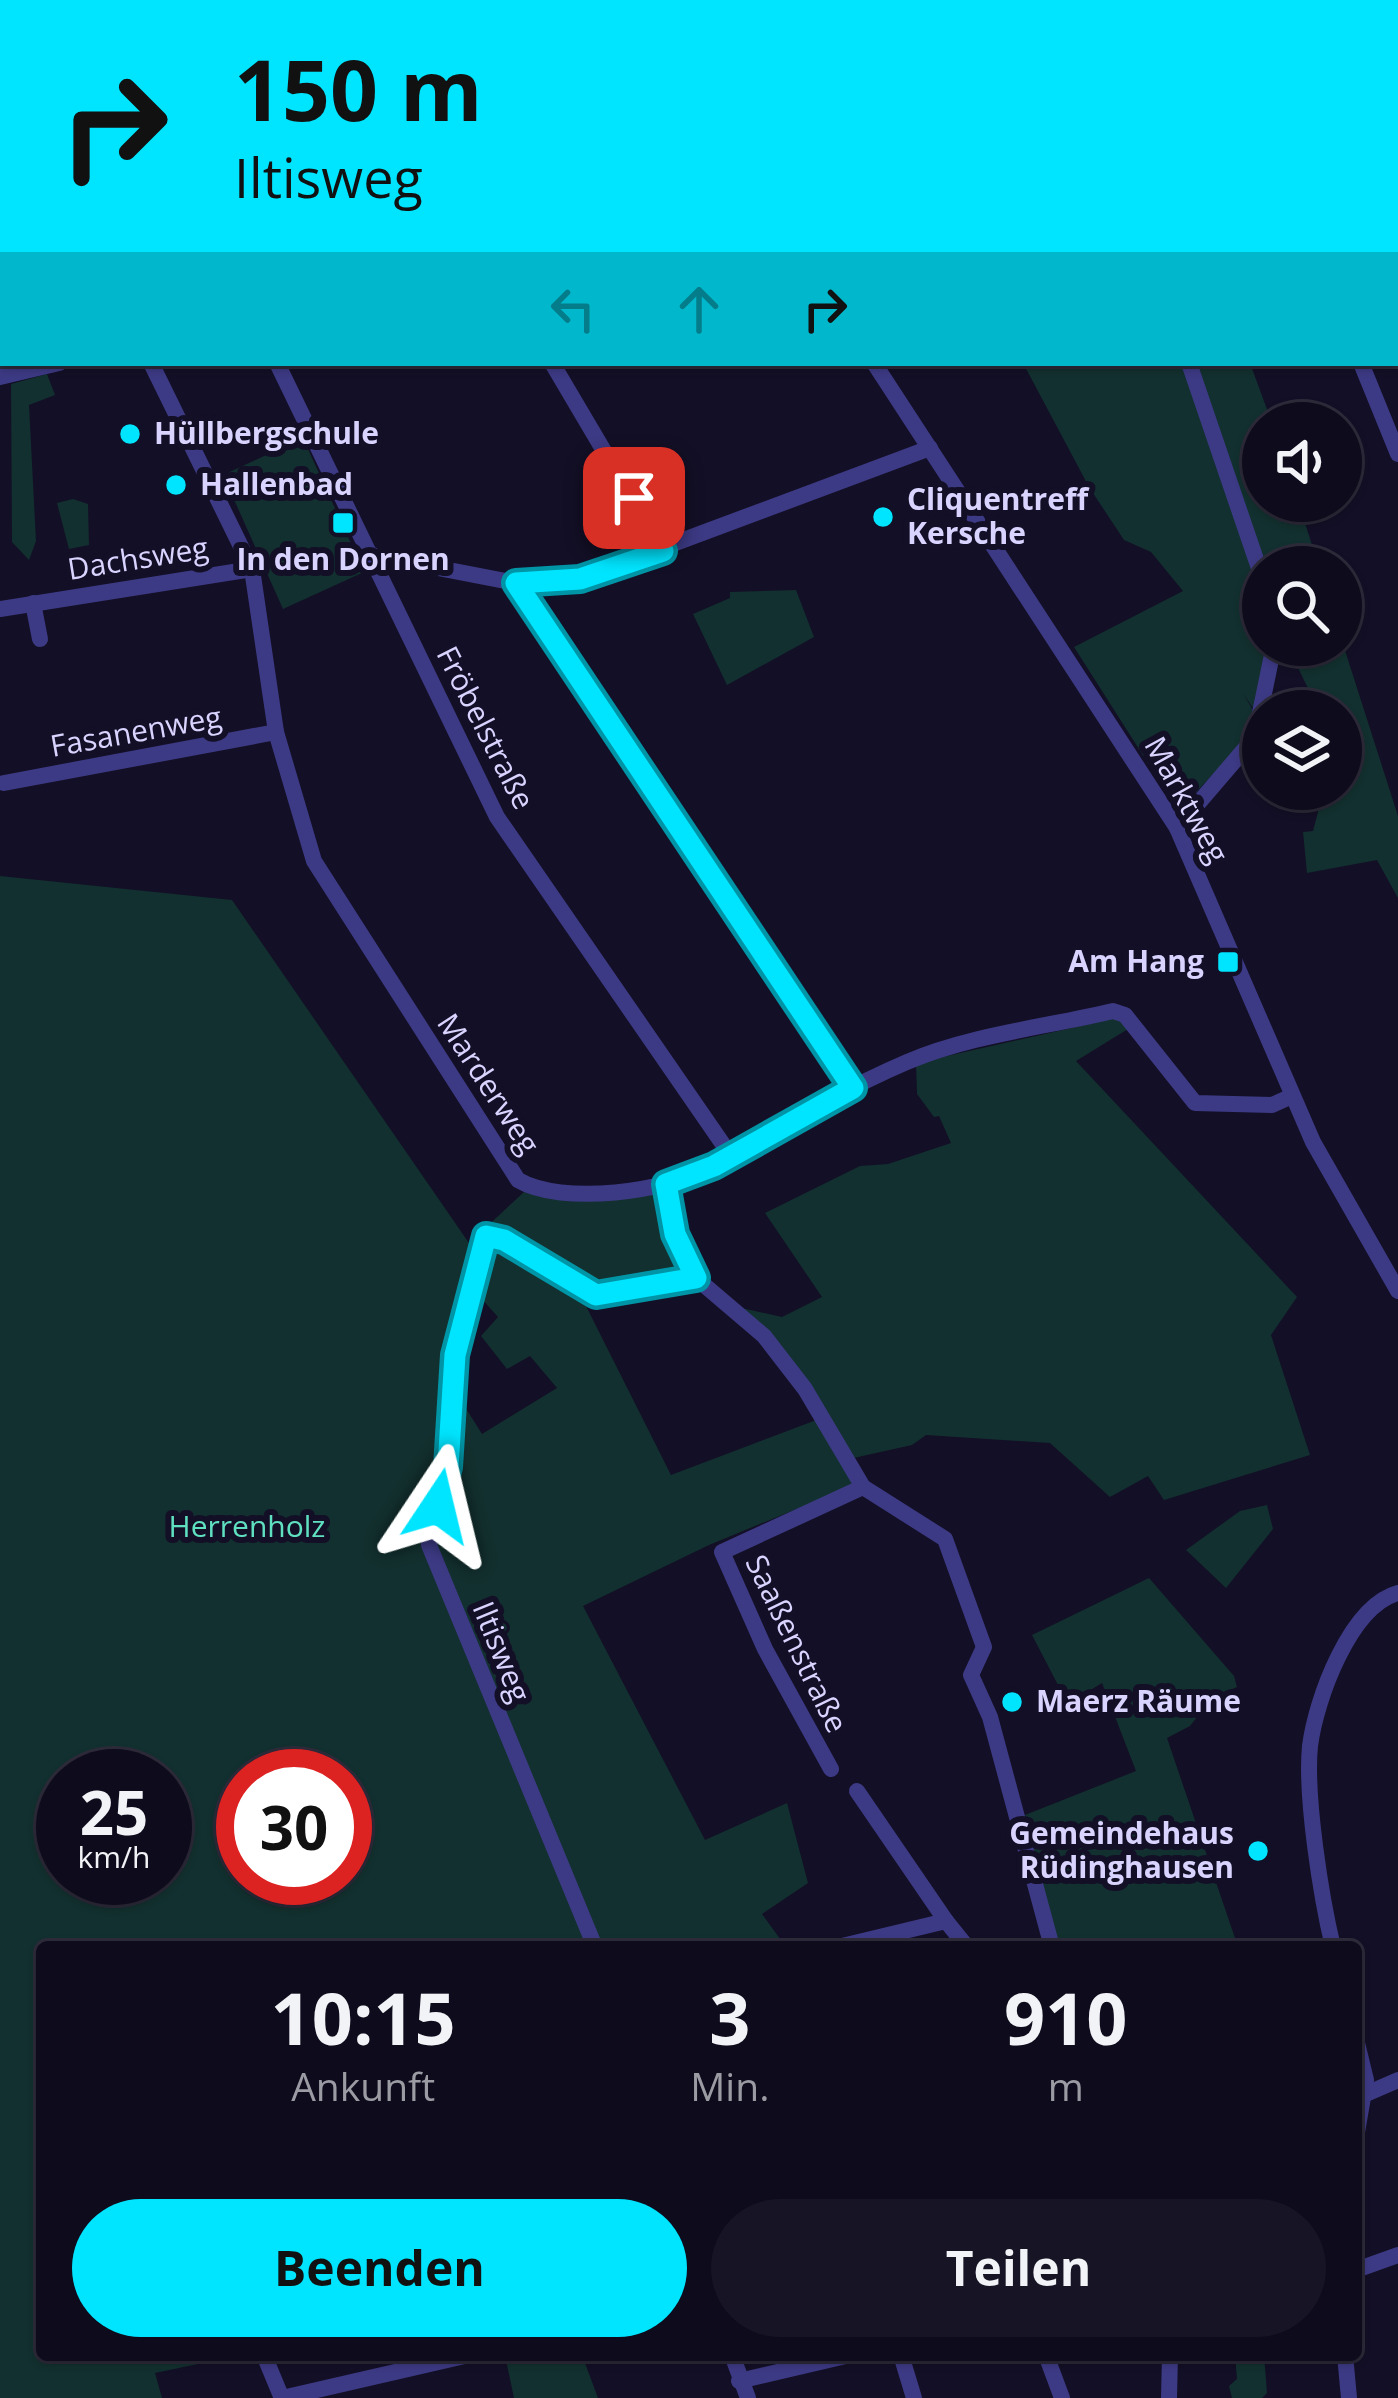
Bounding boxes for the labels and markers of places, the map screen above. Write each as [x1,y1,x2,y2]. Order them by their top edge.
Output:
place label: Hüllbergschule [154,412,379,453]
marker: Hüllbergschule [117,421,143,447]
pin [583,447,685,549]
place label: Hallenbad [200,463,353,504]
marker: Hallenbad [163,472,189,498]
place label: Cliquentreff Kersche [907,478,1090,553]
marker: Cliquentreff Kersche [870,504,896,530]
marker: In den Dornen [330,510,356,536]
place label: In den Dornen [236,538,450,579]
place label: Am Hang [1068,940,1204,981]
marker: Am Hang [1215,949,1241,975]
place label: Maerz Räume [1036,1680,1241,1721]
marker: Maerz Räume [999,1689,1025,1715]
place label: Gemeindehaus Rüdinghausen [1009,1812,1234,1887]
marker: Gemeindehaus Rüdinghausen [1245,1838,1271,1864]

